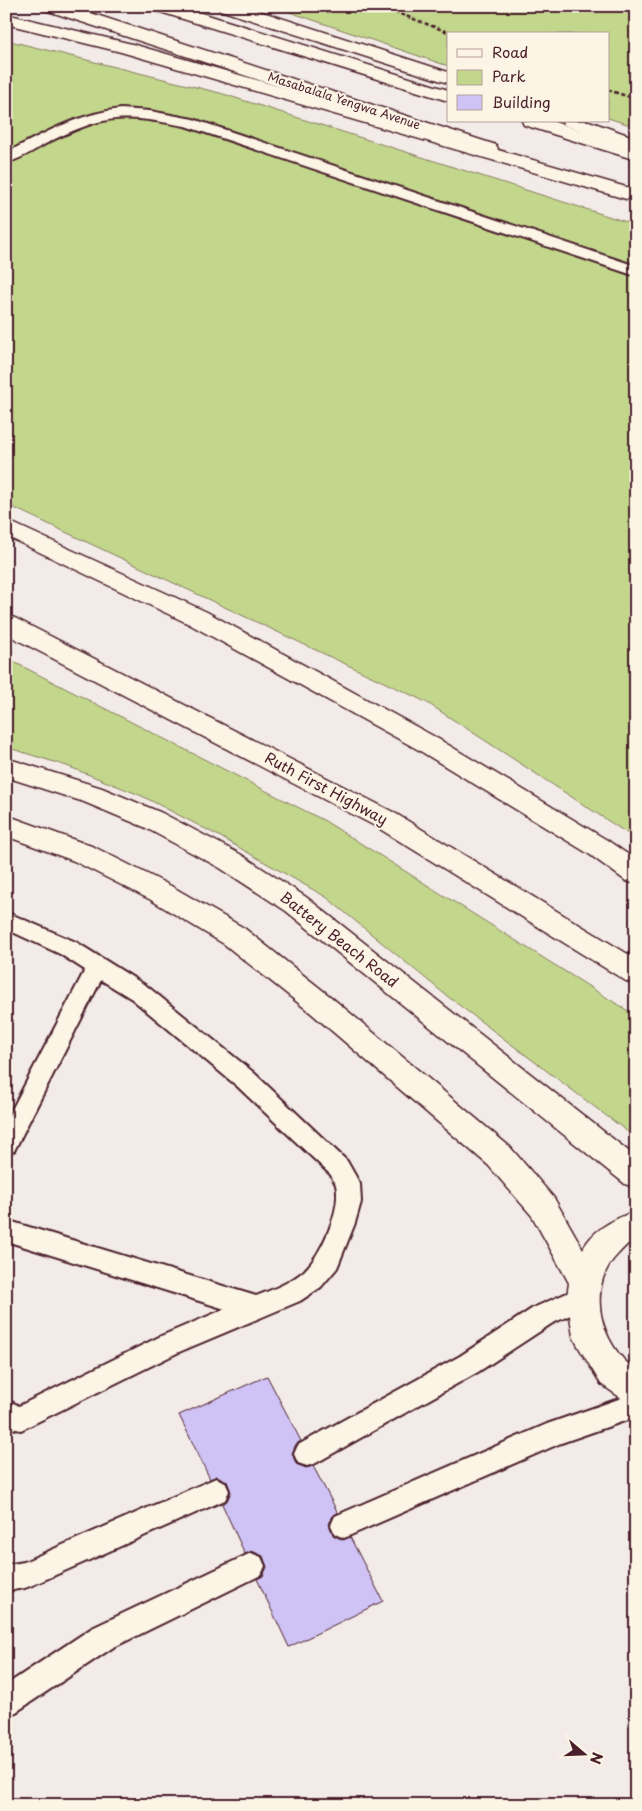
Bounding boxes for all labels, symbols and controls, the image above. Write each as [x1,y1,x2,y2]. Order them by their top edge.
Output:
legend [447,32,610,122]
text: Road [492,40,528,63]
text: Park [492,64,526,87]
street label: Masabalala Yengwa Avenue [266,67,423,133]
text: Building [492,90,551,113]
street label: Ruth First Highway [261,745,392,830]
street label: Battery Beach Road [276,885,404,992]
north arrow [560,1728,610,1778]
text: N [585,1750,608,1767]

